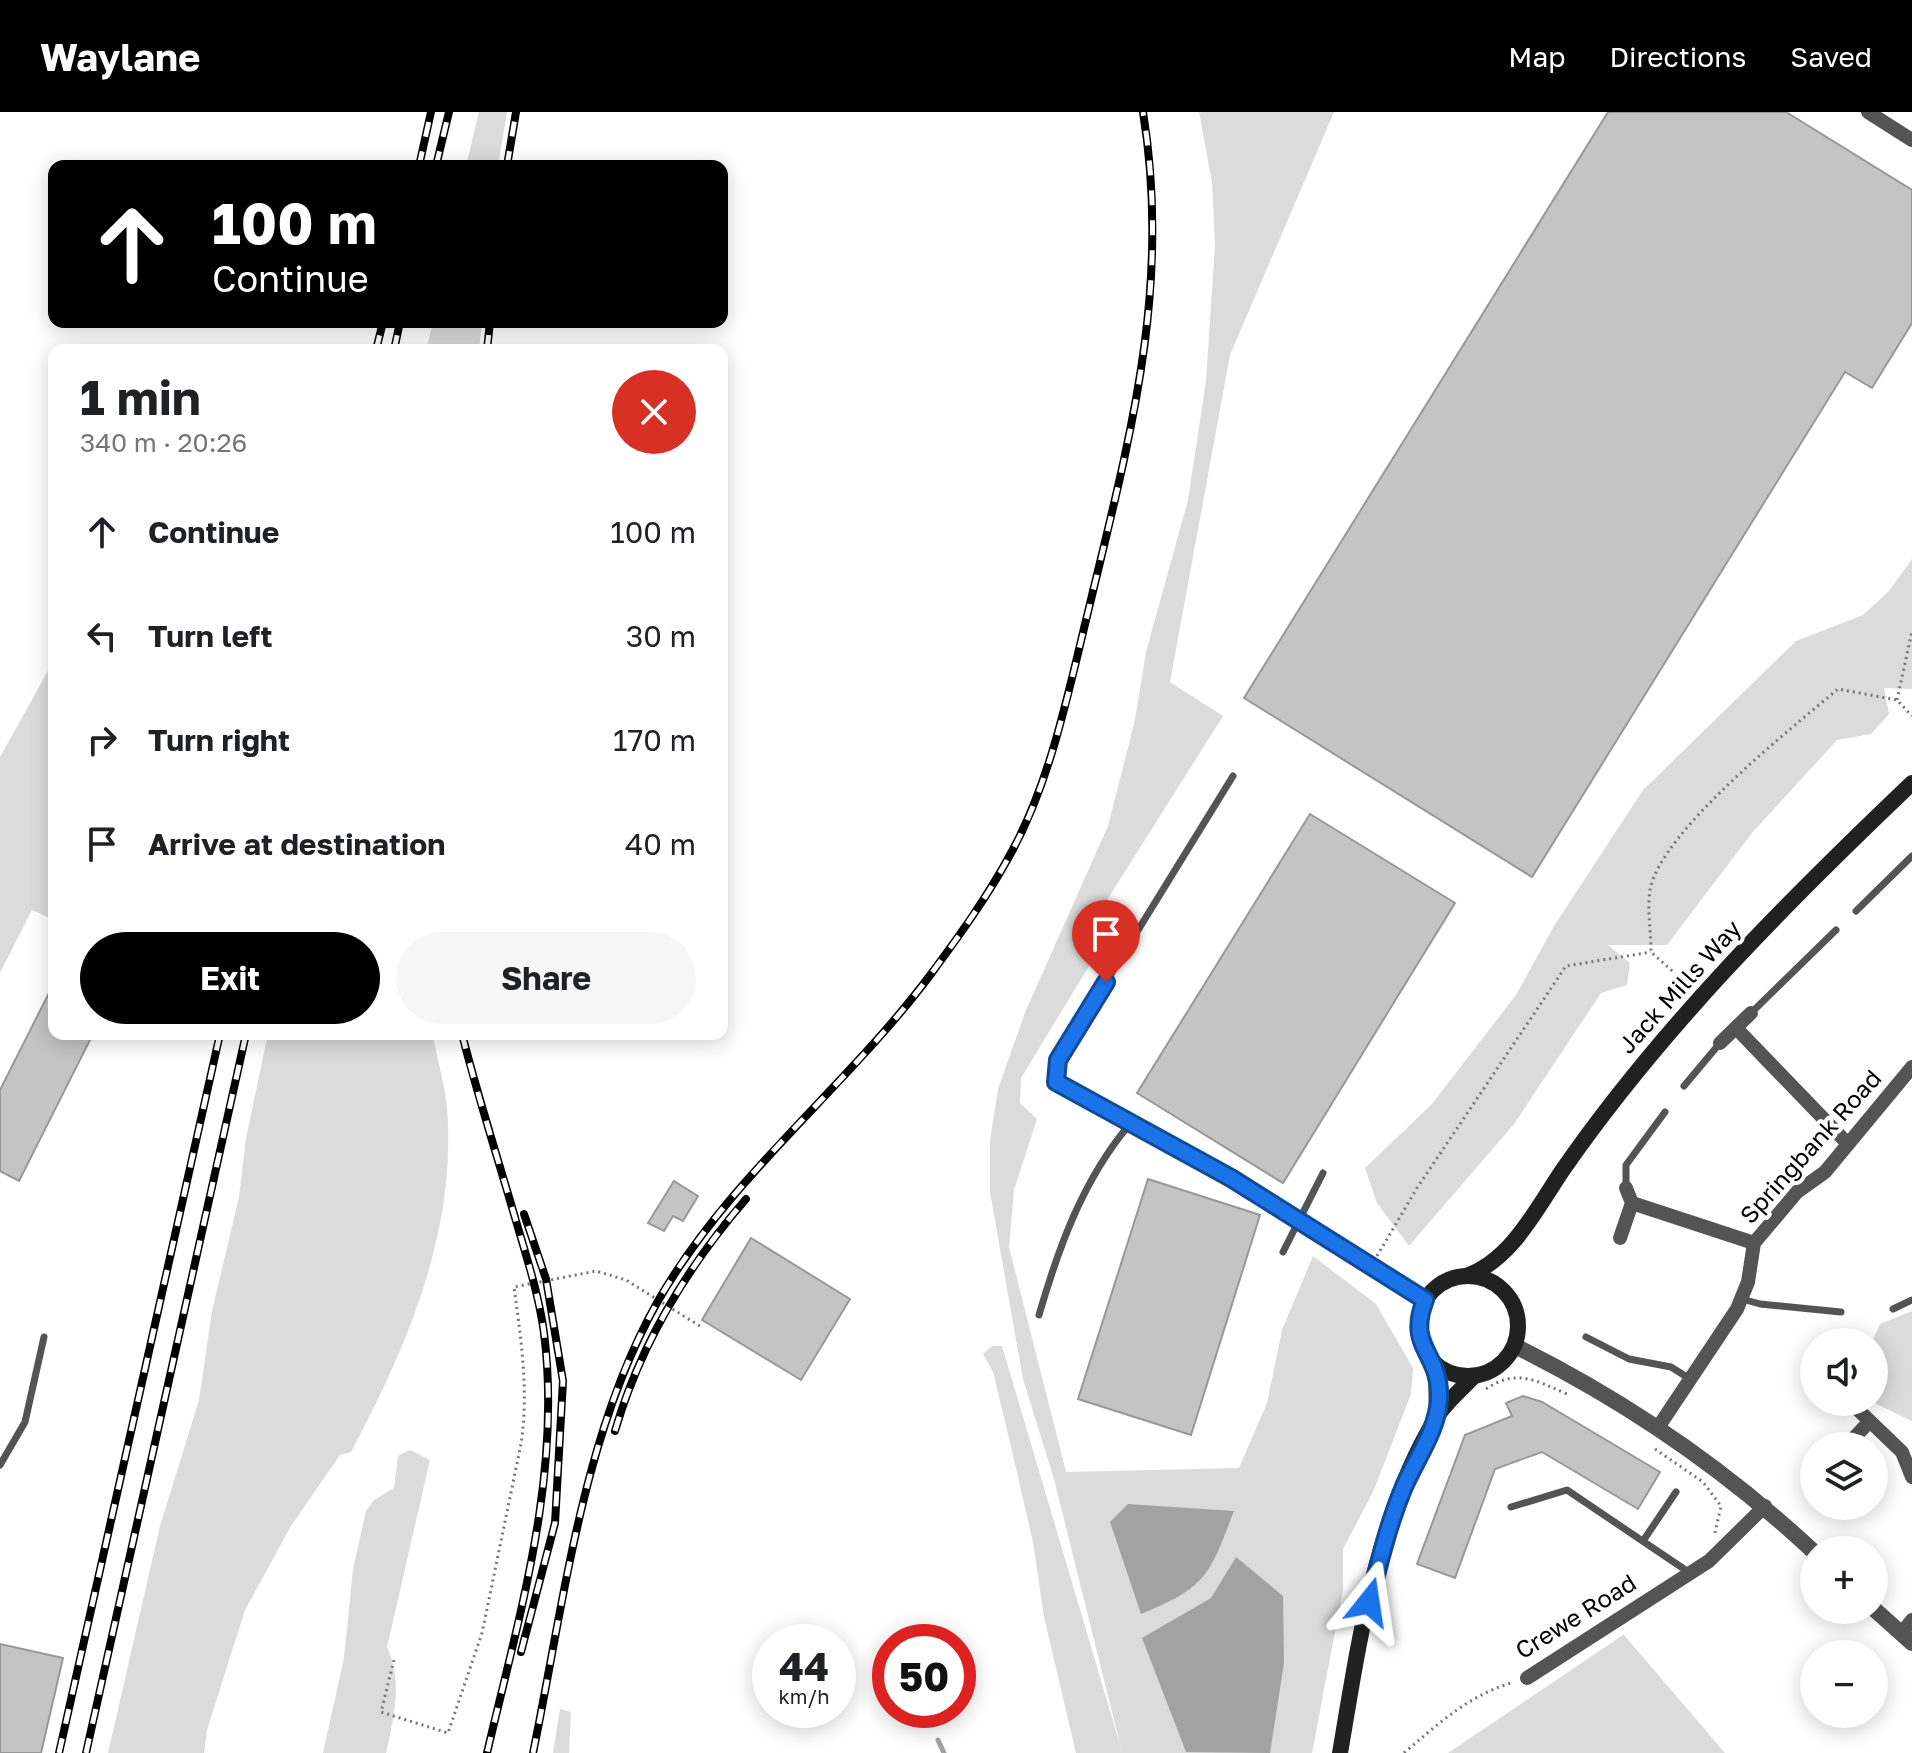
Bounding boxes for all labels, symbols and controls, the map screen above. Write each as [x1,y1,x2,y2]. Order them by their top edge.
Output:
text: Waylane [40,34,201,79]
text: Map [1508,40,1565,73]
text: Directions [1609,40,1746,73]
text: Saved [1790,40,1872,73]
text: 100 m [212,189,377,256]
icon: ahead [80,192,184,296]
text: Continue [212,257,369,300]
text: 1 min [80,368,201,426]
button: close [612,370,696,454]
text: 340 m · 20:26 [80,427,247,458]
icon: ahead [80,510,124,554]
text: Continue [148,514,279,550]
text: 100 m [610,514,696,550]
icon: left [80,614,124,658]
text: Turn left [148,618,273,654]
text: 30 m [626,618,696,654]
icon: right [80,718,124,762]
text: Turn right [148,722,290,758]
text: 170 m [613,722,696,758]
icon: arrive [80,822,124,866]
text: Arrive at destination [148,826,445,862]
text: 40 m [625,826,696,862]
pin [1072,900,1140,982]
icon: arrive [1084,912,1128,956]
street label: Jack Mills Way [1611,913,1746,1059]
button: Exit [80,932,380,1024]
button: Share [396,932,696,1024]
street label: Springbank Road [1733,1063,1887,1229]
map controls [1800,1328,1888,1728]
button: sound [1800,1328,1888,1416]
button: layers [1800,1432,1888,1520]
button: + [1800,1536,1888,1624]
position arrow [1327,1560,1411,1644]
street label: Crewe Road [1509,1567,1641,1664]
speed limit sign: 50 [872,1624,976,1728]
button: − [1800,1640,1888,1728]
text: 44 [779,1642,829,1690]
text: km/h [779,1684,829,1708]

